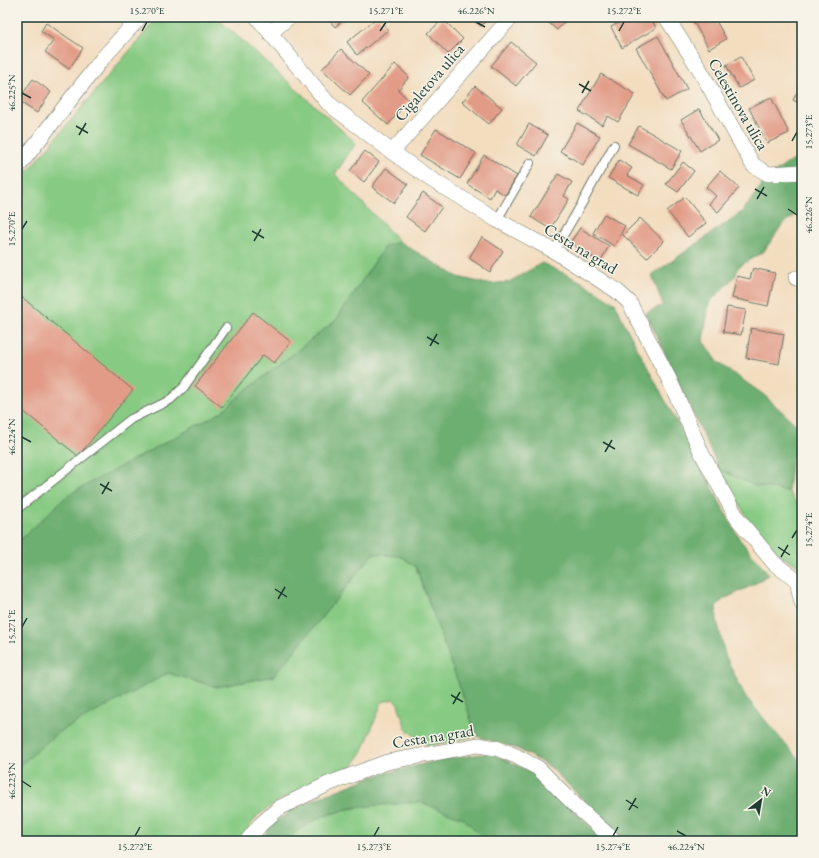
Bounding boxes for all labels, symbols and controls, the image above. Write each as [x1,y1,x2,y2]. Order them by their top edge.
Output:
text: 15.270°E [130,4,165,17]
text: 15.271°E [369,4,404,17]
text: 46.226°N [457,4,495,17]
text: 15.272°E [607,4,642,17]
street label: Cigaletova ulica [390,39,469,126]
street label: Celestinova ulica [704,54,774,155]
text: 46.225°N [5,74,18,112]
text: 15.273°E [802,114,815,149]
text: 46.226°N [802,196,815,234]
text: 15.270°E [5,211,18,246]
street label: Cesta na grad [540,218,622,279]
text: 46.224°N [5,418,18,456]
text: 15.274°E [802,512,815,547]
text: 15.271°E [5,609,18,644]
street label: Cesta na grad [391,720,476,753]
text: 46.223°N [5,762,18,800]
north arrow [741,780,781,820]
text: N [759,783,774,800]
text: 15.272°E [118,840,153,853]
text: 15.273°E [357,840,392,853]
text: 15.274°E [596,840,631,853]
text: 46.224°N [667,840,705,853]

